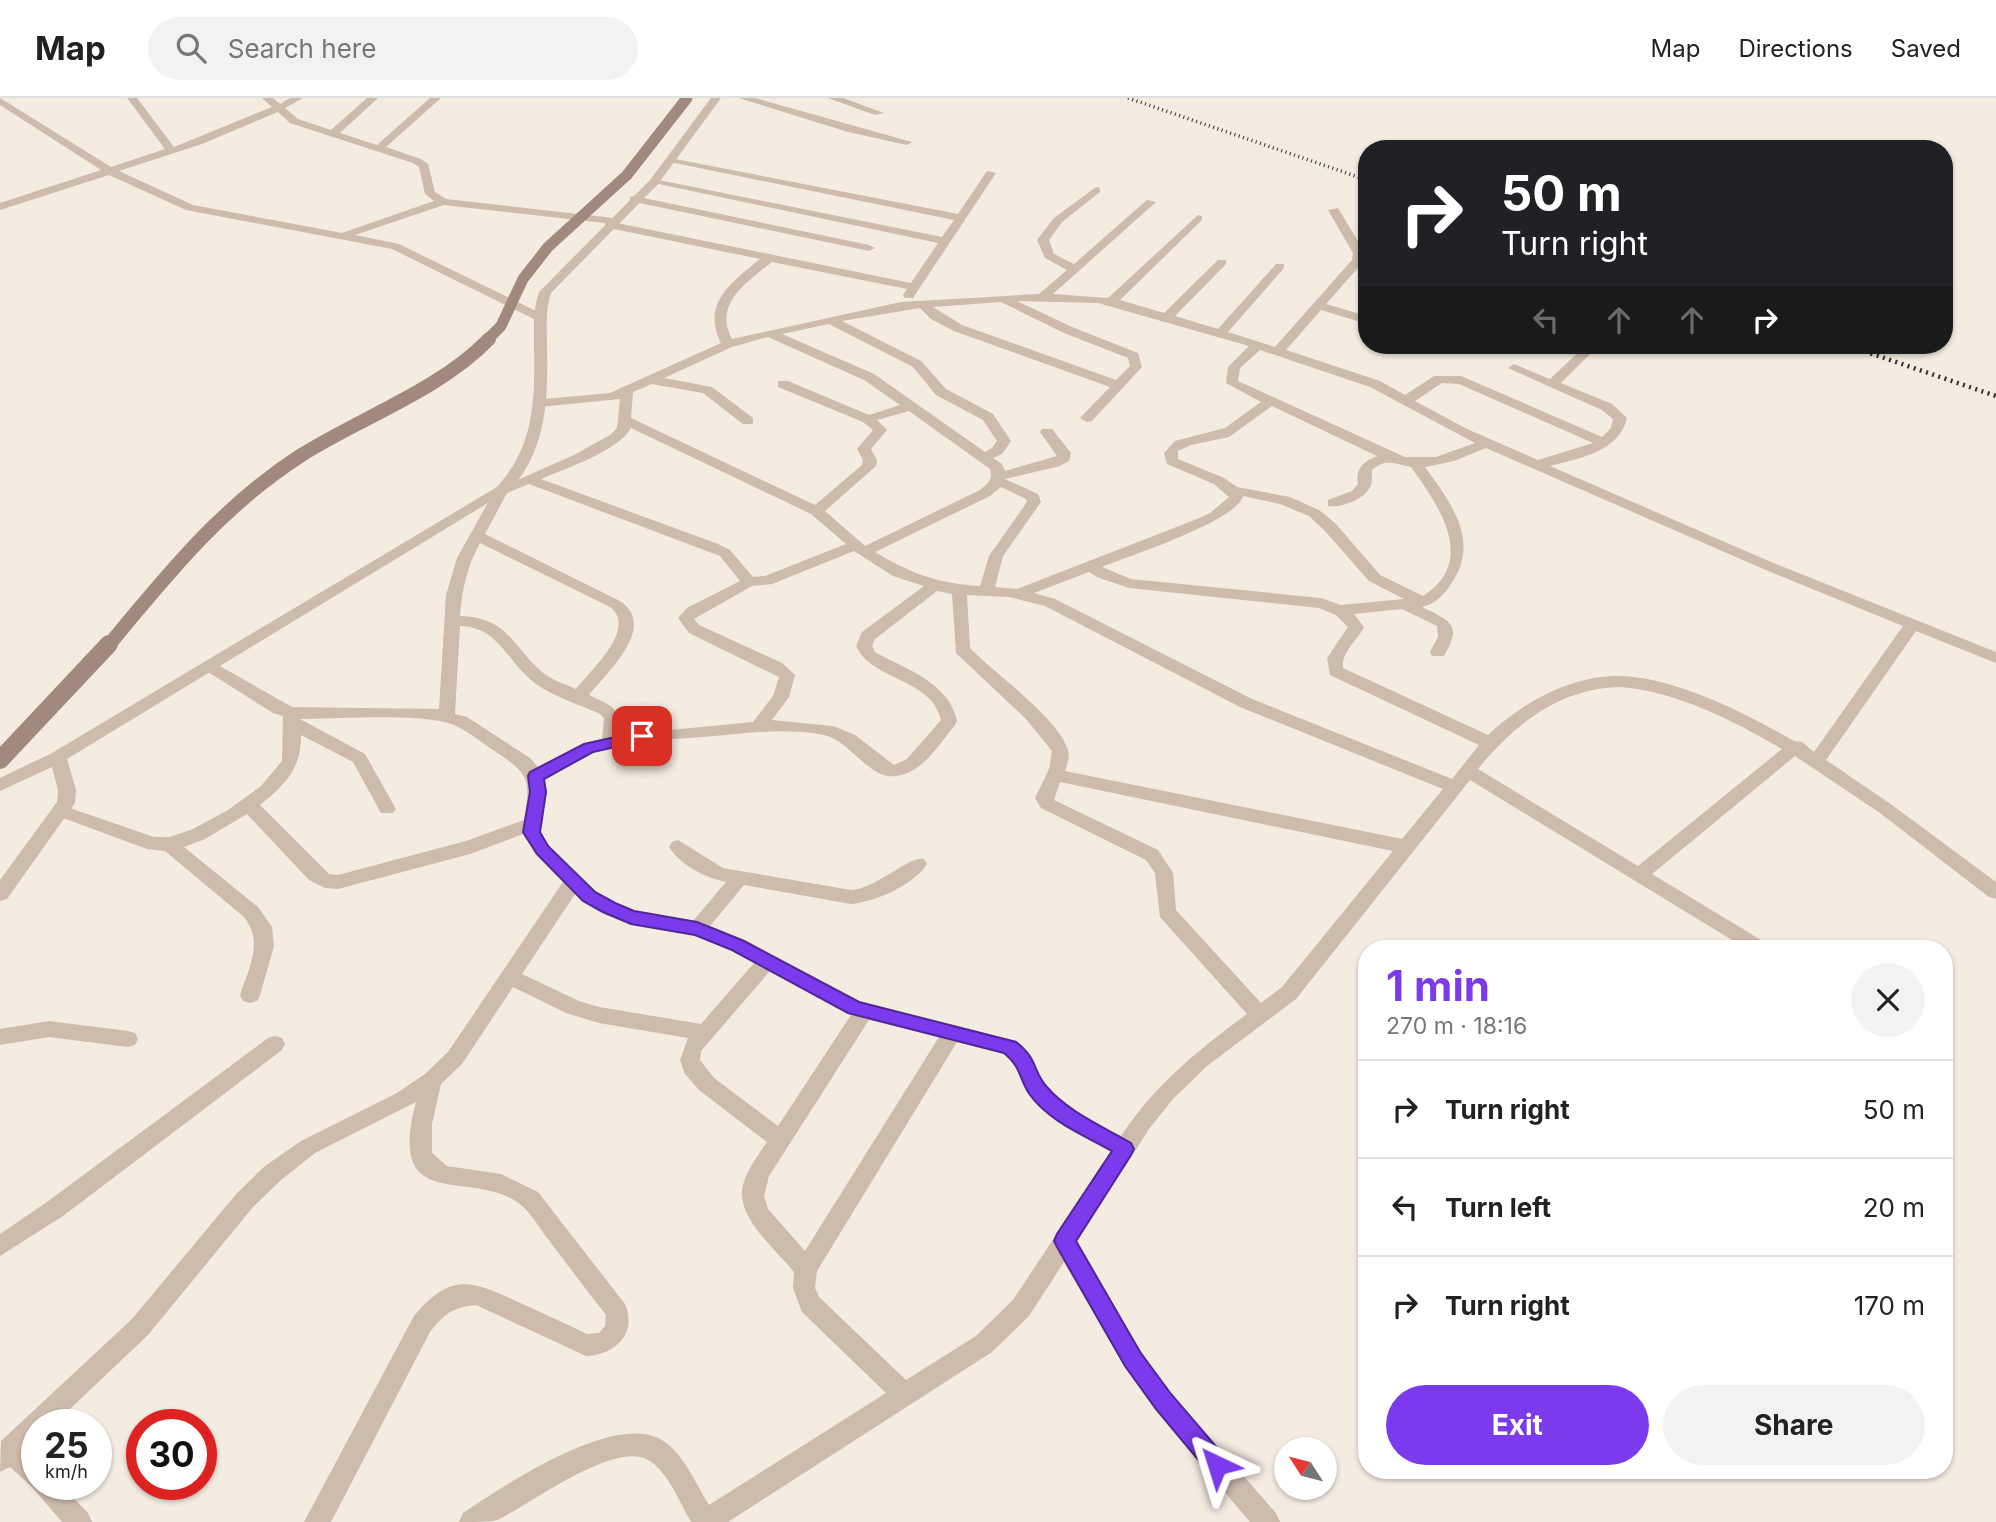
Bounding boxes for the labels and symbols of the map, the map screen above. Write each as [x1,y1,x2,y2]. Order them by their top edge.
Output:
pin [612,706,672,766]
speed limit sign: 30 [126,1409,217,1500]
position arrow [1180,1428,1254,1502]
north arrow [1274,1437,1337,1500]

